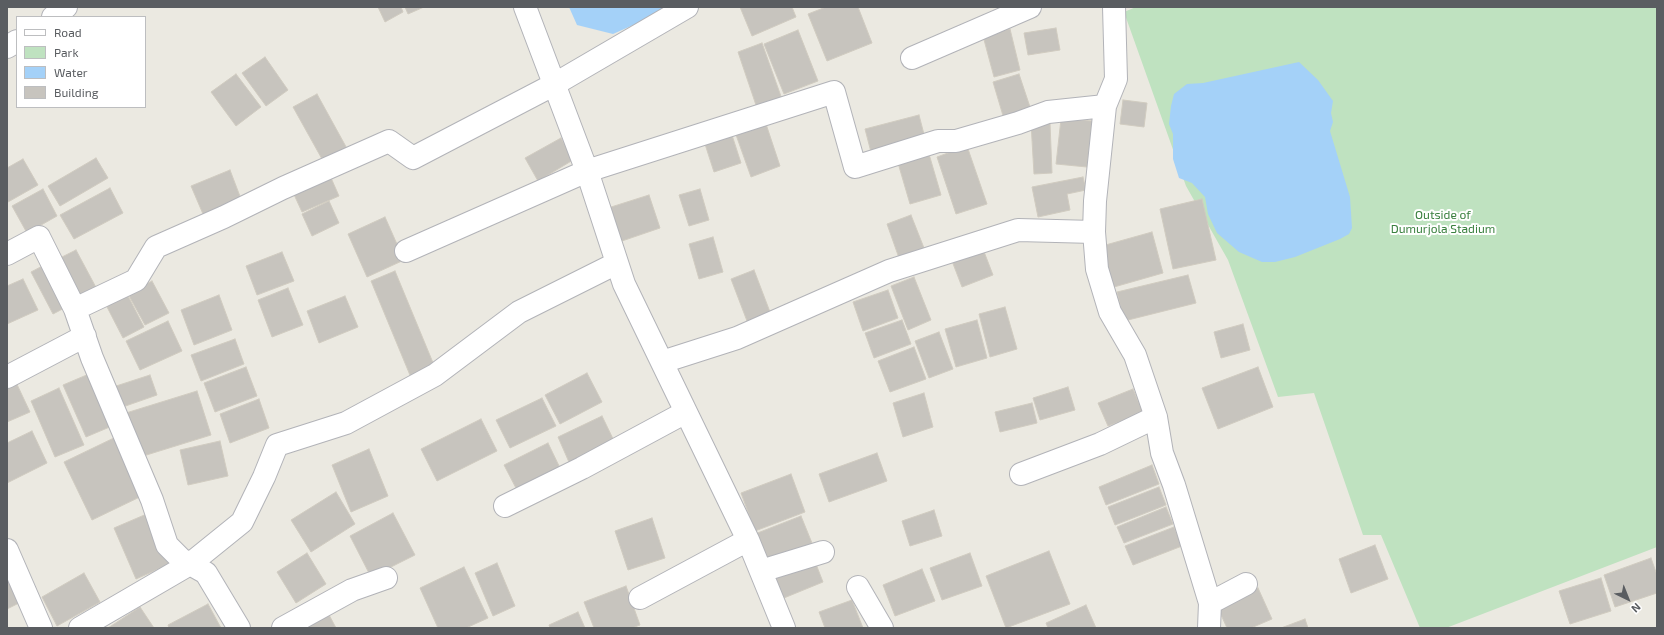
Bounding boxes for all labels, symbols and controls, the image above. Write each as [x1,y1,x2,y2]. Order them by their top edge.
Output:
legend [16,16,146,108]
text: Road [54,25,82,39]
text: Park [54,45,79,59]
text: Water [54,65,88,79]
text: Building [54,85,98,99]
park label: Outside of Dumurjola Stadium [1391,208,1495,236]
north arrow [1608,579,1648,619]
text: N [1629,601,1644,616]

